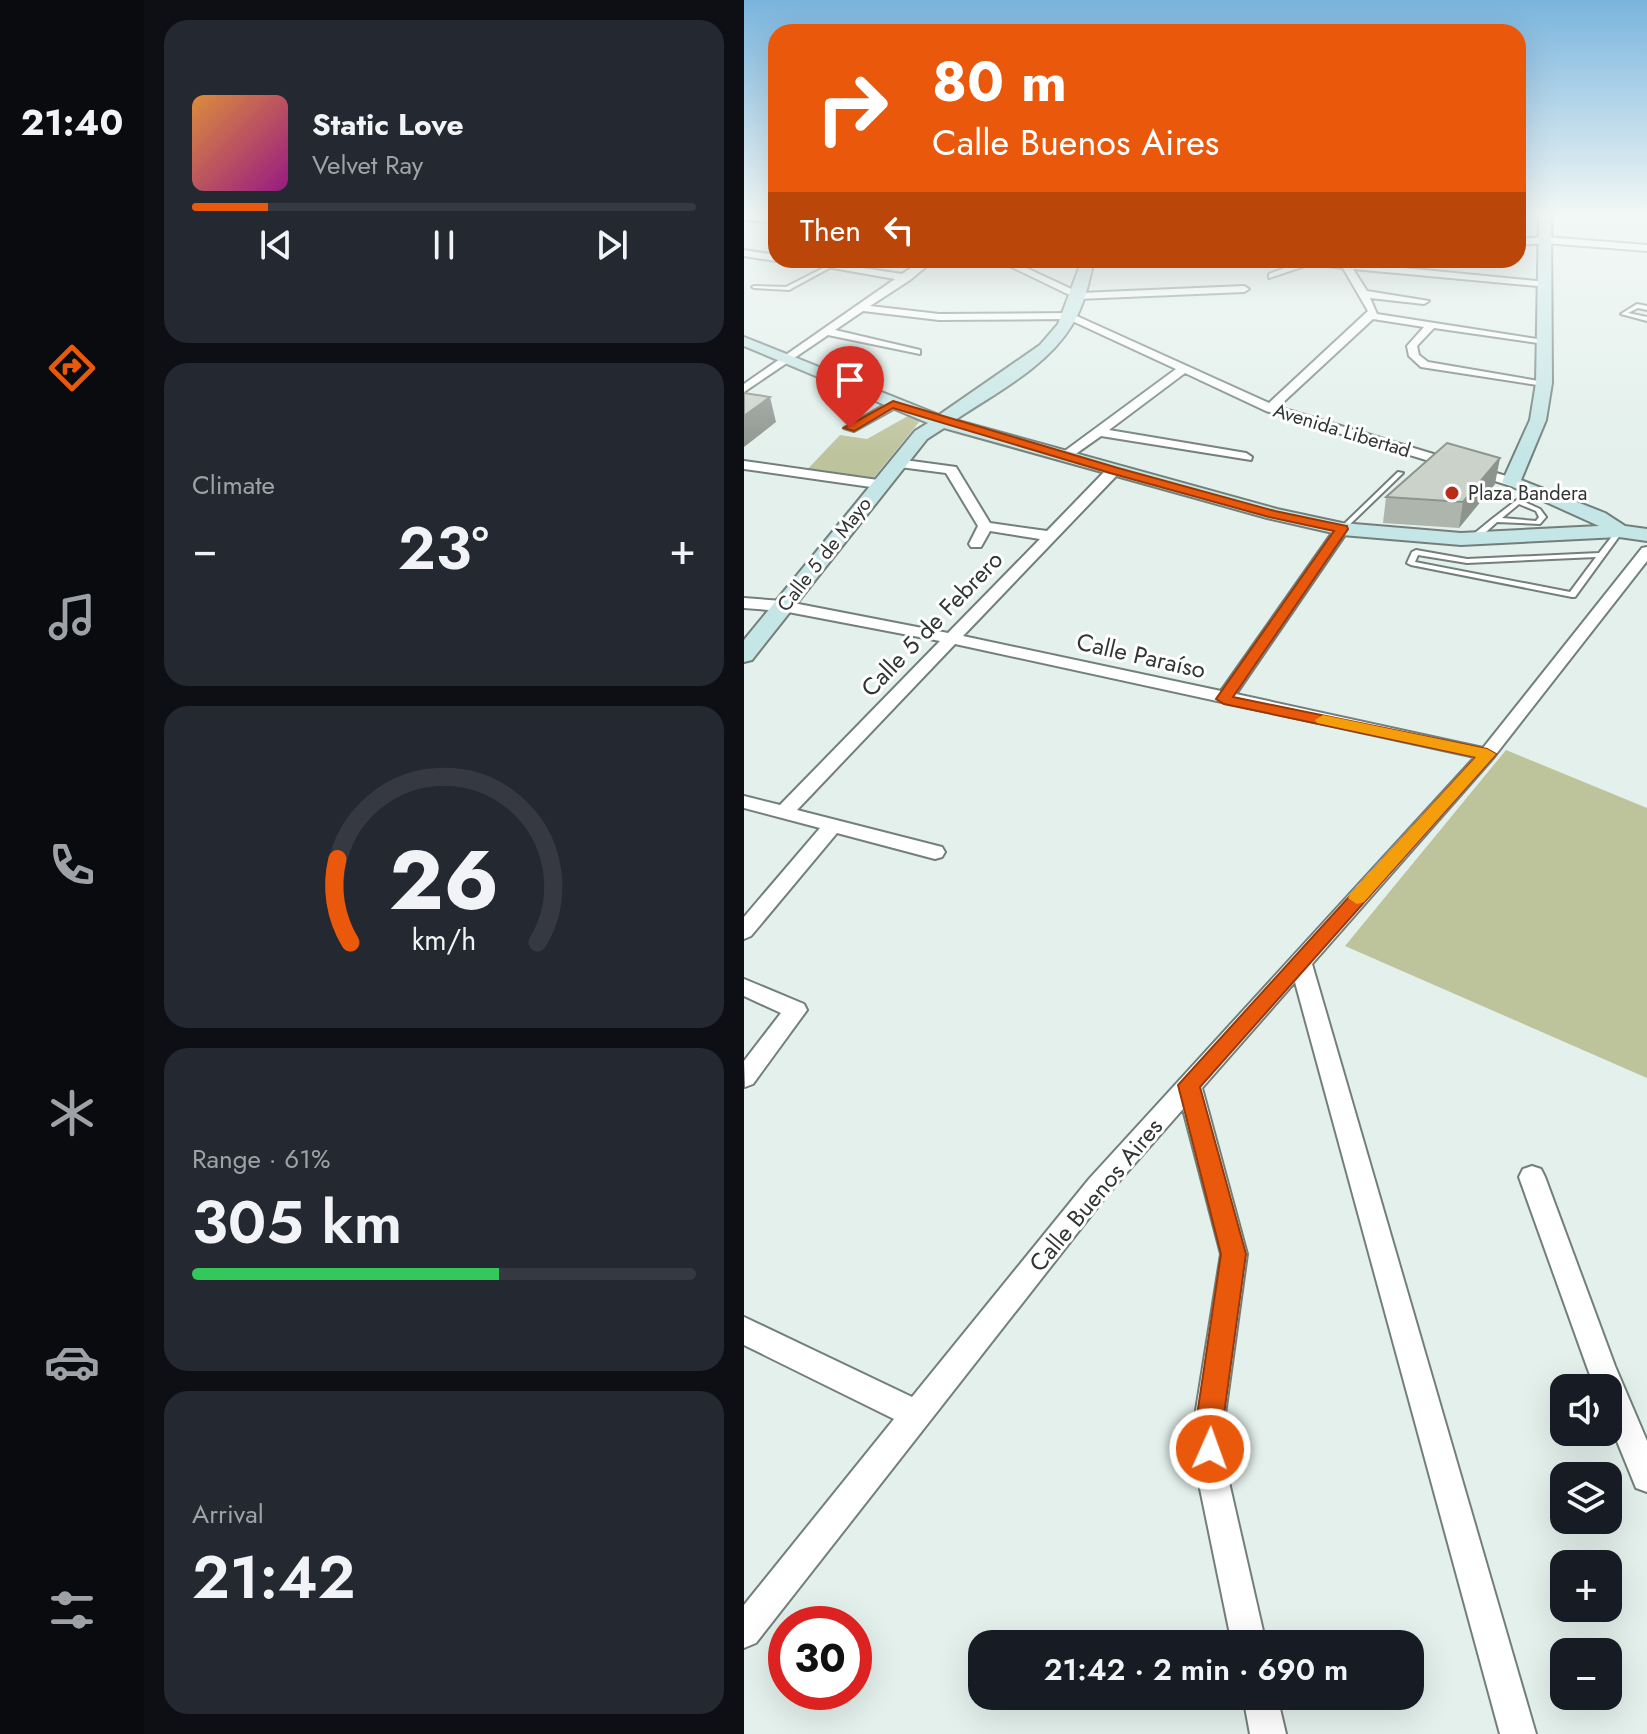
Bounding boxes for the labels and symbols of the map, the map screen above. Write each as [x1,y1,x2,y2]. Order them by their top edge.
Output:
pin [816,346,884,428]
street label: Avenida Libertad [1270,396,1414,465]
place label: Plaza Bandera [1468,479,1587,508]
marker: Plaza Bandera [1443,484,1461,502]
street label: Calle 5 de Mayo [770,491,879,618]
street label: Calle 5 de Febrero [853,543,1011,705]
street label: Calle Paraíso [1073,624,1209,687]
street label: Calle Buenos Aires [1021,1110,1171,1279]
position arrow [1168,1407,1252,1491]
speed limit sign: 30 [768,1606,872,1710]

